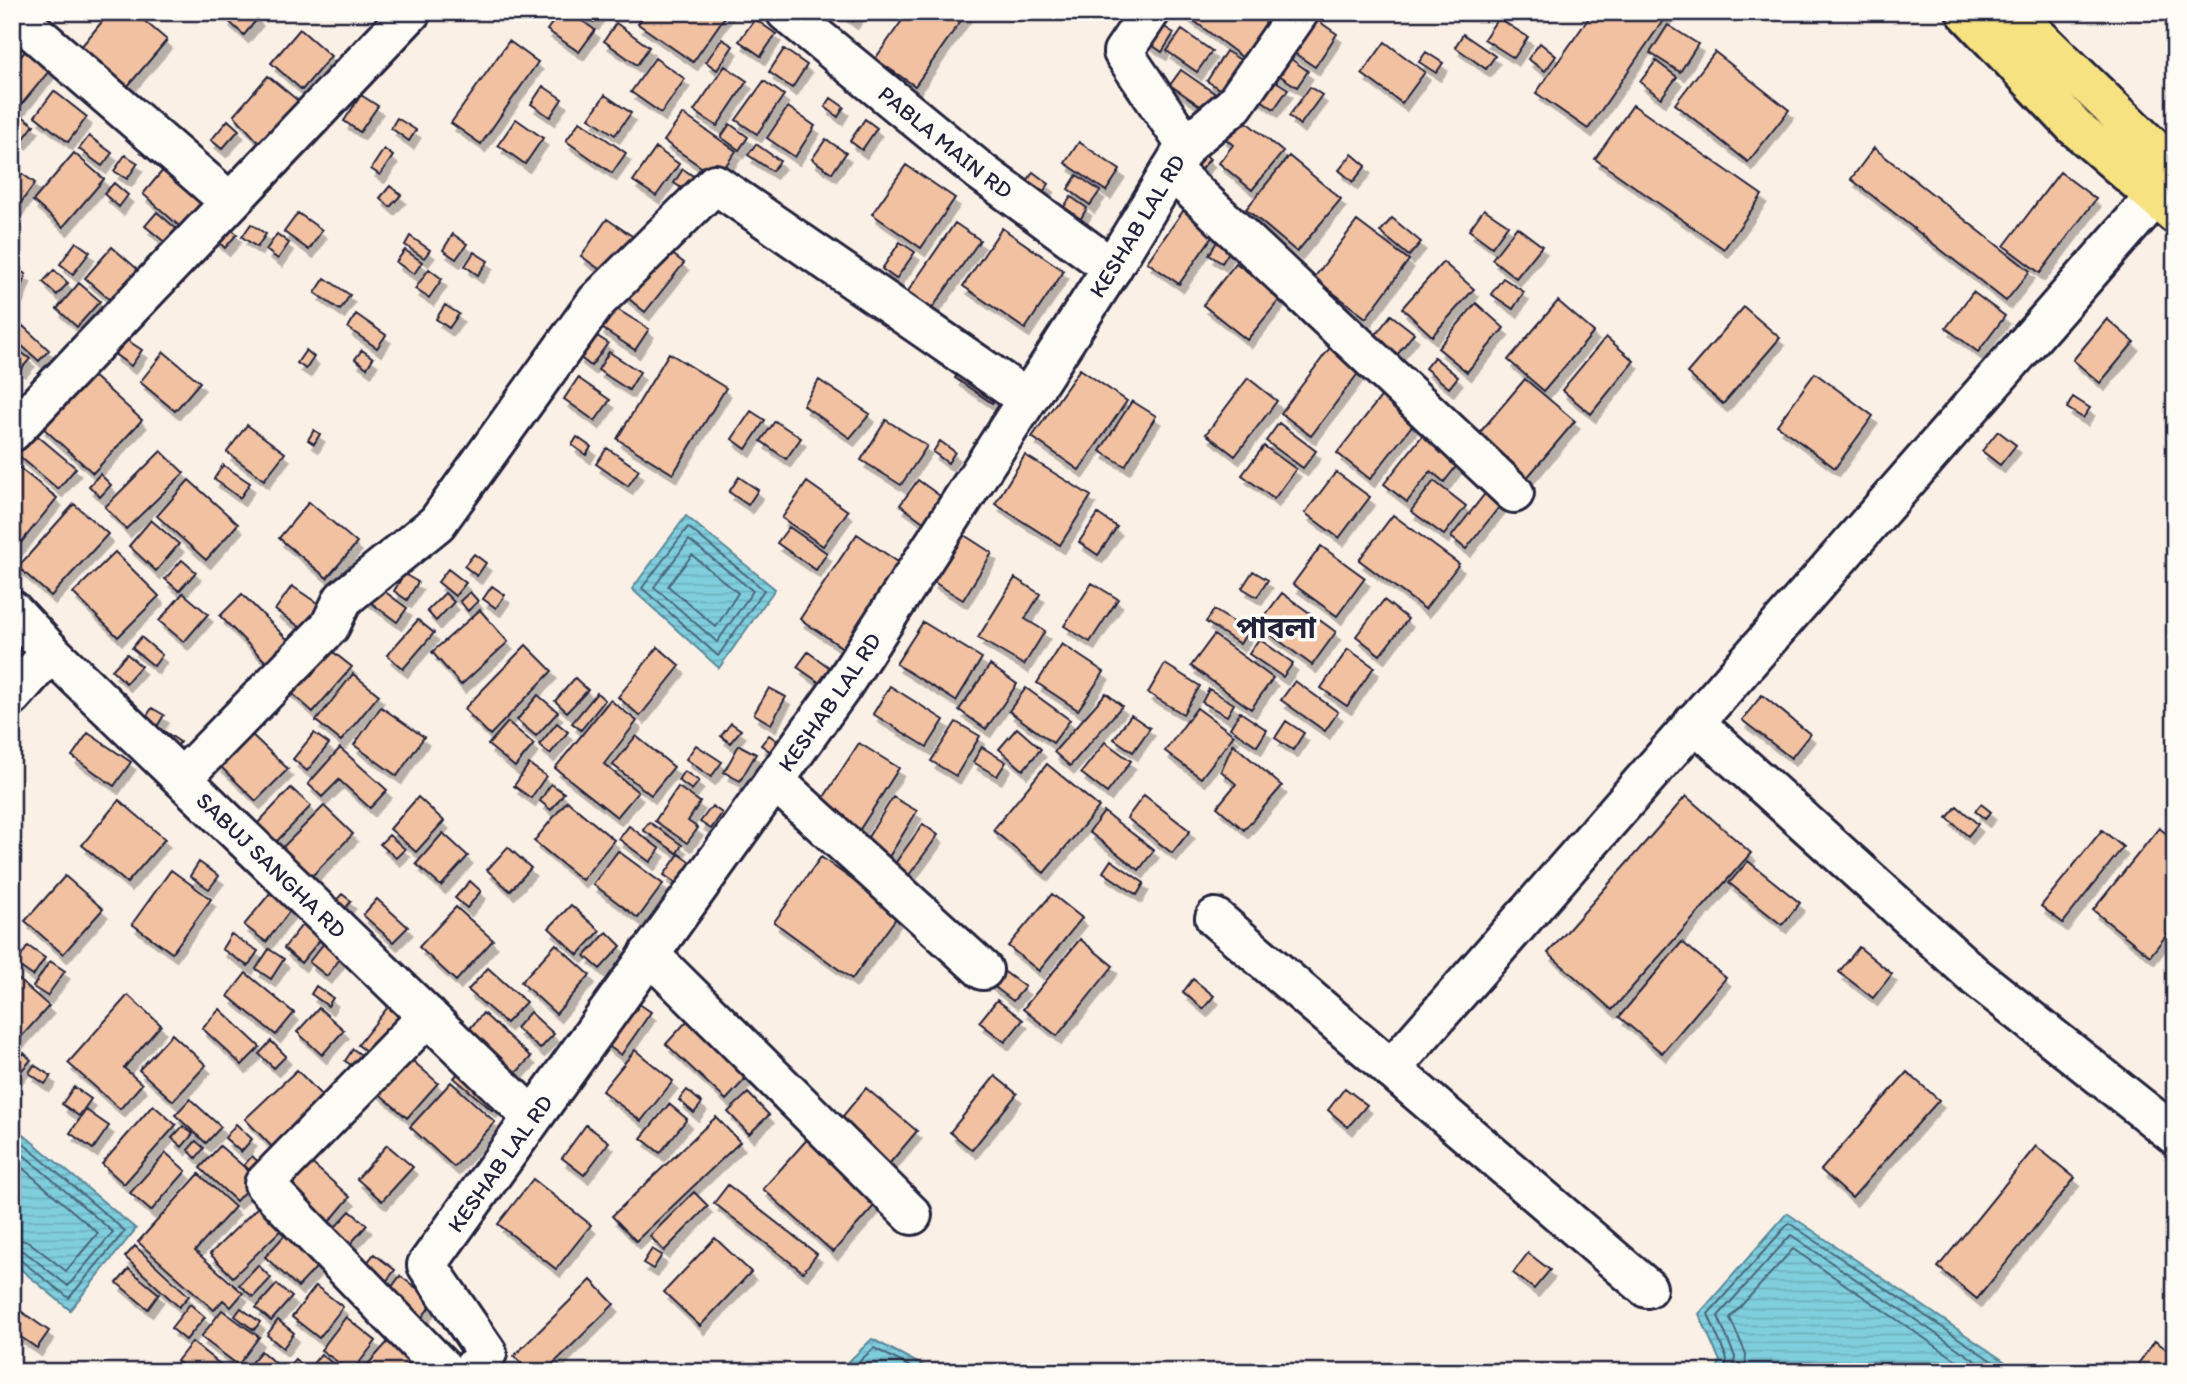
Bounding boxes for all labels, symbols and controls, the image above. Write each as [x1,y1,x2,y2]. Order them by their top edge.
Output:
street label: PABLA MAIN RD [873,80,1018,205]
street label: KESHAB LAL RD [1083,149,1191,303]
district label: পাবলা [1236,609,1316,646]
street label: KESHAB LAL RD [772,627,887,777]
street label: SABUJ SANGHA RD [190,786,353,944]
street label: KESHAB LAL RD [441,1089,559,1238]

